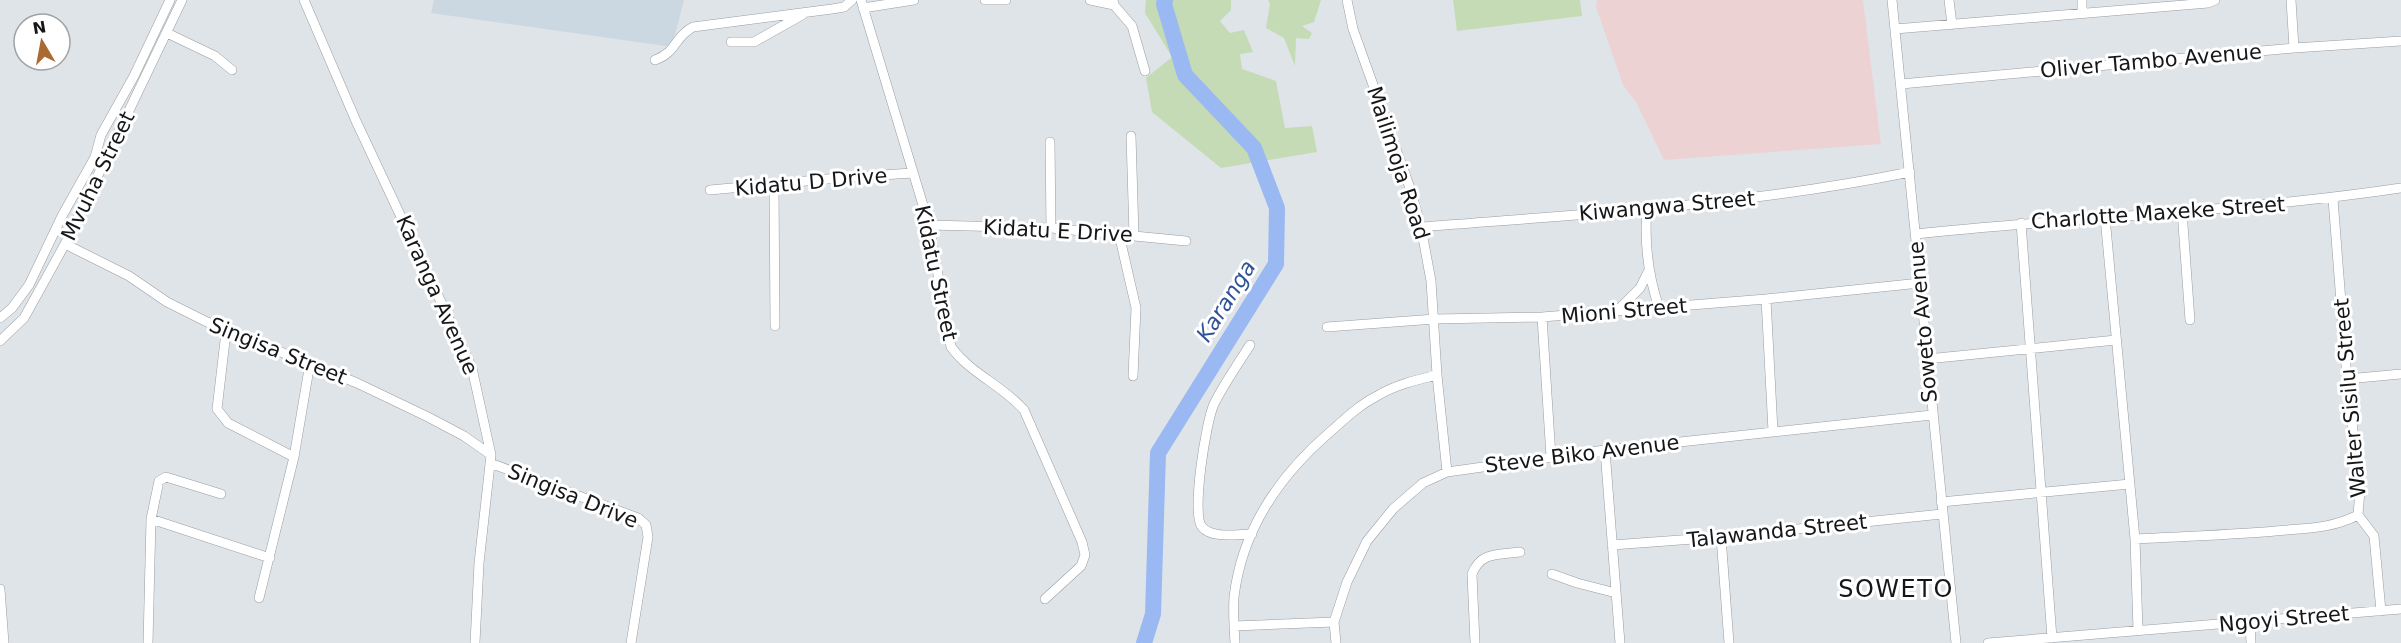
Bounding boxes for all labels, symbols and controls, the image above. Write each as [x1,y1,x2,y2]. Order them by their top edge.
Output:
north arrow [12,12,72,72]
text: N [31,17,48,38]
street label: Oliver Tambo Avenue [2039,39,2263,83]
street label: Mailimoja Road [1362,83,1434,243]
street label: Mvuha Street [56,108,140,244]
street label: Kidatu D Drive [734,163,888,201]
street label: Kiwangwa Street [1578,186,1756,226]
street label: Charlotte Maxeke Street [2030,192,2286,234]
street label: Kidatu Street [910,203,962,343]
street label: Karanga Avenue [391,212,483,378]
street label: Kidatu E Drive [982,215,1134,247]
street label: Soweto Avenue [1904,240,1942,404]
water label: Karanga [1191,256,1261,346]
street label: Mioni Street [1560,294,1688,328]
street label: Walter Sisilu Street [2329,297,2371,499]
street label: Singisa Street [206,313,350,389]
street label: Steve Biko Avenue [1483,430,1681,478]
street label: Singisa Drive [504,459,642,533]
street label: Talawanda Street [1685,510,1868,552]
district label: SOWETO [1838,575,1954,603]
street label: Ngoyi Street [2218,601,2350,637]

